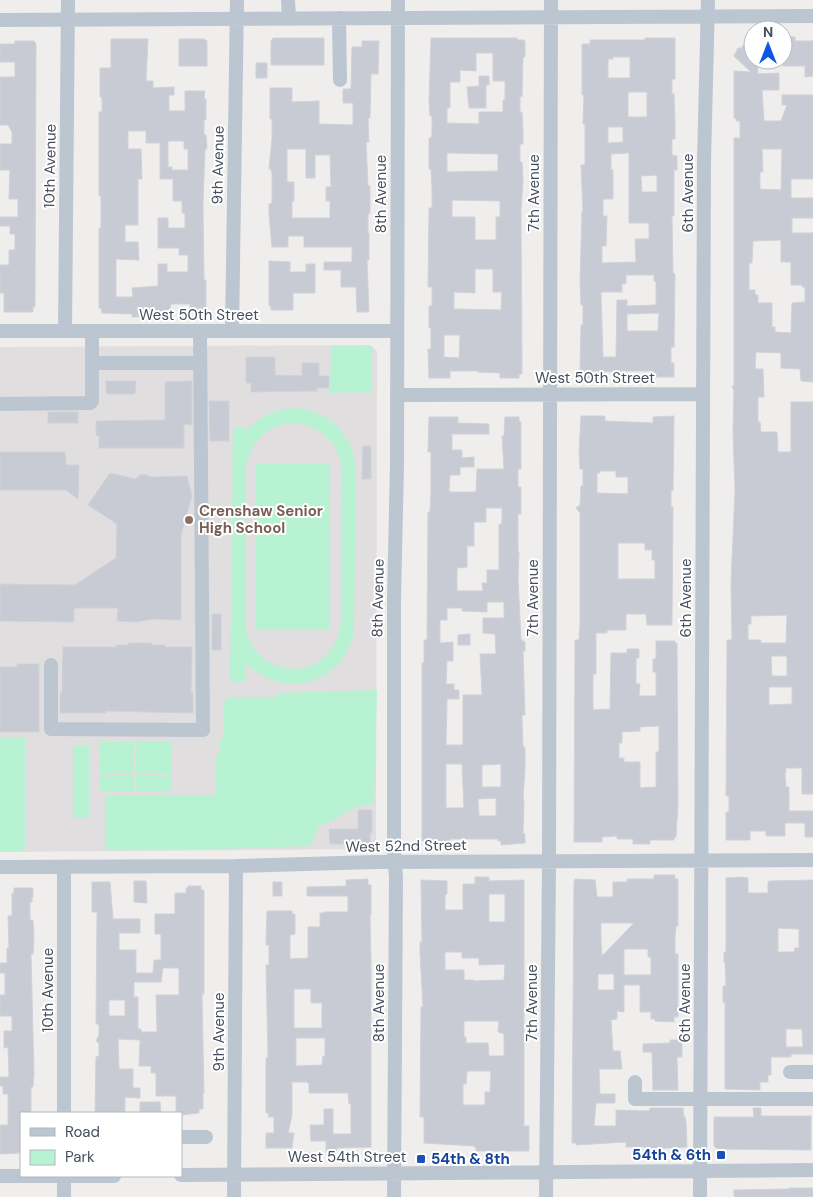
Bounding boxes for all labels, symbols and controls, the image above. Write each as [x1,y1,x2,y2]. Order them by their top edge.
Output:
north arrow [743,20,793,70]
text: N [763,23,773,41]
street label: 10th Avenue [39,124,61,208]
street label: 9th Avenue [207,125,229,205]
street label: 7th Avenue [524,154,544,232]
street label: 6th Avenue [678,154,698,232]
street label: 8th Avenue [371,155,391,233]
street label: West 50th Street [139,305,259,325]
street label: West 50th Street [535,368,655,388]
place label: Crenshaw Senior High School [199,501,323,538]
marker: Crenshaw Senior High School [183,514,195,526]
street label: 8th Avenue [367,559,389,637]
street label: 7th Avenue [523,559,543,637]
street label: 6th Avenue [676,559,696,637]
street label: West 52nd Street [345,835,467,857]
street label: 10th Avenue [38,948,58,1032]
street label: 8th Avenue [369,964,389,1042]
street label: 7th Avenue [522,964,542,1042]
street label: 6th Avenue [675,964,695,1042]
street label: 9th Avenue [209,993,229,1071]
legend [20,1112,182,1177]
text: Road [65,1122,100,1142]
place label: 54th & 6th [632,1145,711,1165]
text: Park [65,1147,95,1167]
street label: West 54th Street [288,1147,406,1167]
place label: 54th & 8th [431,1149,510,1169]
marker: 54th & 6th [715,1149,727,1161]
marker: 54th & 8th [415,1153,427,1165]

